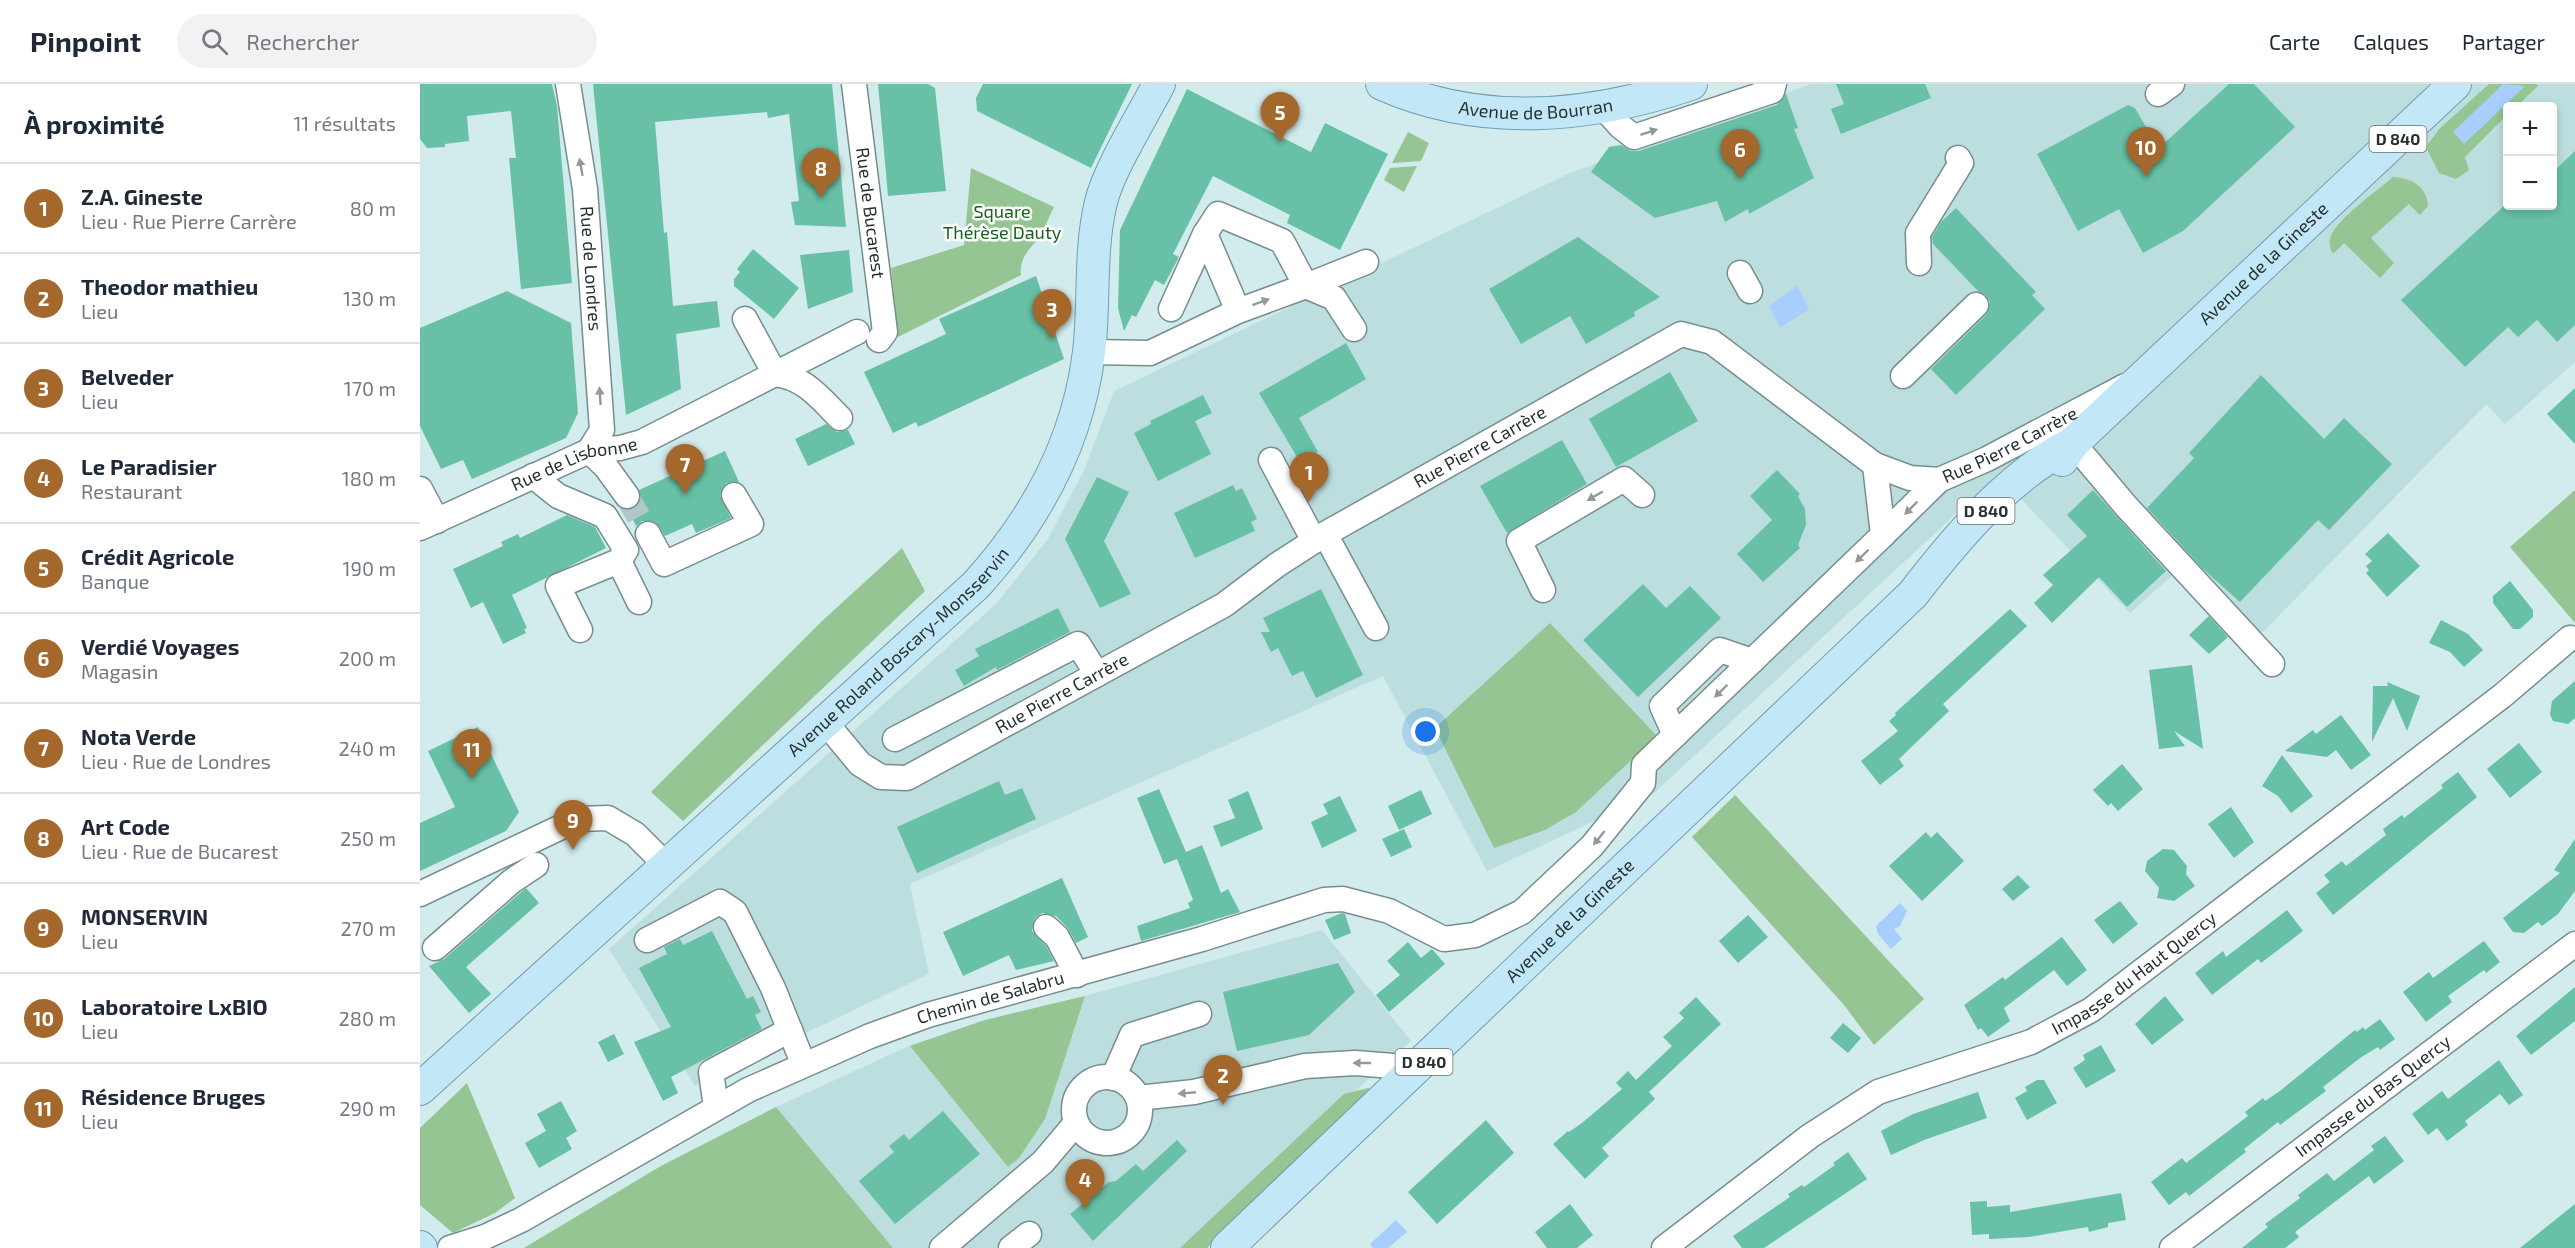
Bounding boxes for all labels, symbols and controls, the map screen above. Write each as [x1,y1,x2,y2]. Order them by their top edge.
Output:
search box [177,14,597,68]
text: Pinpoint [30,24,141,58]
icon: search [198,25,231,58]
text: Rechercher [246,28,360,54]
text: Carte [2269,29,2320,54]
text: Calques [2353,29,2429,54]
text: Partager [2462,29,2545,54]
pin: 5 [1260,92,1300,142]
street label: Avenue de Bourran [1457,93,1615,123]
map controls [2503,102,2557,210]
button: + [2503,102,2557,156]
text: À proximité [24,108,165,139]
text: 11 résultats [293,111,396,135]
one-way arrow [1640,126,1658,136]
road number: D 840 [2370,126,2426,152]
pin: 10 [2126,128,2166,177]
pin: 6 [1720,130,1760,179]
street label: Rue de Bucarest [852,146,890,280]
pin: 8 [802,148,840,198]
button: − [2503,156,2557,210]
one-way arrow [577,158,586,177]
text: Z.A. Gineste [81,183,203,209]
text: 1 [39,196,48,220]
text: 80 m [350,196,396,220]
street label: Avenue de la Gineste [2194,197,2332,329]
park label: Square Thérèse Dauty [943,200,1062,243]
street label: Rue de Londres [576,205,607,332]
text: Lieu · Rue Pierre Carrère [81,209,297,233]
text: Theodor mathieu [81,273,258,299]
text: 2 [38,286,49,310]
text: 130 m [343,286,396,310]
pin: 3 [1032,290,1072,339]
one-way arrow [1252,297,1270,307]
text: Lieu [81,299,118,323]
text: Belveder [81,363,174,389]
text: 3 [38,376,49,400]
text: 170 m [344,376,396,400]
one-way arrow [595,387,605,406]
text: Lieu [81,389,118,413]
street label: Rue Pierre Carrère [1410,400,1550,492]
street label: Rue Pierre Carrère [1939,401,2081,487]
street label: Rue de Lisbonne [507,432,640,495]
pin: 7 [666,444,704,494]
pin: 1 [1290,452,1328,502]
text: Le Paradisier [81,453,217,479]
text: 4 [37,466,50,490]
text: 180 m [342,466,396,490]
text: Restaurant [81,479,182,503]
one-way arrow [1586,491,1603,501]
road number: D 840 [1958,498,2014,524]
one-way arrow [1905,500,1919,514]
text: Crédit Agricole [81,543,234,569]
street label: Avenue Roland Boscary-Monsservin [782,543,1013,761]
one-way arrow [1854,549,1869,563]
text: 5 [38,556,49,580]
text: 190 m [343,556,396,580]
text: Banque [81,569,150,593]
text: Verdié Voyages [81,633,239,659]
text: 6 [38,646,49,670]
text: 200 m [339,646,396,670]
street label: Rue Pierre Carrère [991,647,1132,738]
text: Magasin [81,659,158,683]
one-way arrow [1714,684,1729,697]
your location [1411,717,1440,746]
text: Nota Verde [81,723,196,749]
pin: 11 [452,730,492,779]
text: 7 [38,736,49,760]
text: 240 m [338,736,396,760]
text: Lieu · Rue de Londres [81,749,271,773]
pin: 9 [554,800,592,850]
text: Art Code [81,813,170,839]
text: 8 [37,826,50,850]
text: 250 m [340,826,396,850]
one-way arrow [1593,830,1606,846]
text: Lieu · Rue de Bucarest [81,839,278,863]
street label: Avenue de la Gineste [1501,854,1638,987]
text: MONSERVIN [81,903,208,929]
street label: Impasse du Haut Quercy [2048,906,2221,1039]
text: 9 [38,916,49,940]
text: 270 m [340,916,396,940]
text: Lieu [81,929,118,953]
street label: Chemin de Salabru [913,966,1066,1028]
text: Laboratoire LxBIO [81,993,268,1019]
text: 10 [33,1006,54,1030]
text: 280 m [339,1006,396,1030]
text: Lieu [81,1019,118,1043]
street label: Impasse du Bas Quercy [2291,1029,2455,1161]
road number: D 840 [1396,1049,1452,1075]
pin: 2 [1204,1056,1242,1105]
one-way arrow [1352,1059,1371,1068]
text: Résidence Bruges [81,1083,266,1109]
one-way arrow [1177,1088,1196,1098]
text: 11 [35,1096,52,1120]
text: 290 m [339,1096,396,1120]
text: Lieu [81,1109,118,1133]
pin: 4 [1066,1160,1104,1209]

